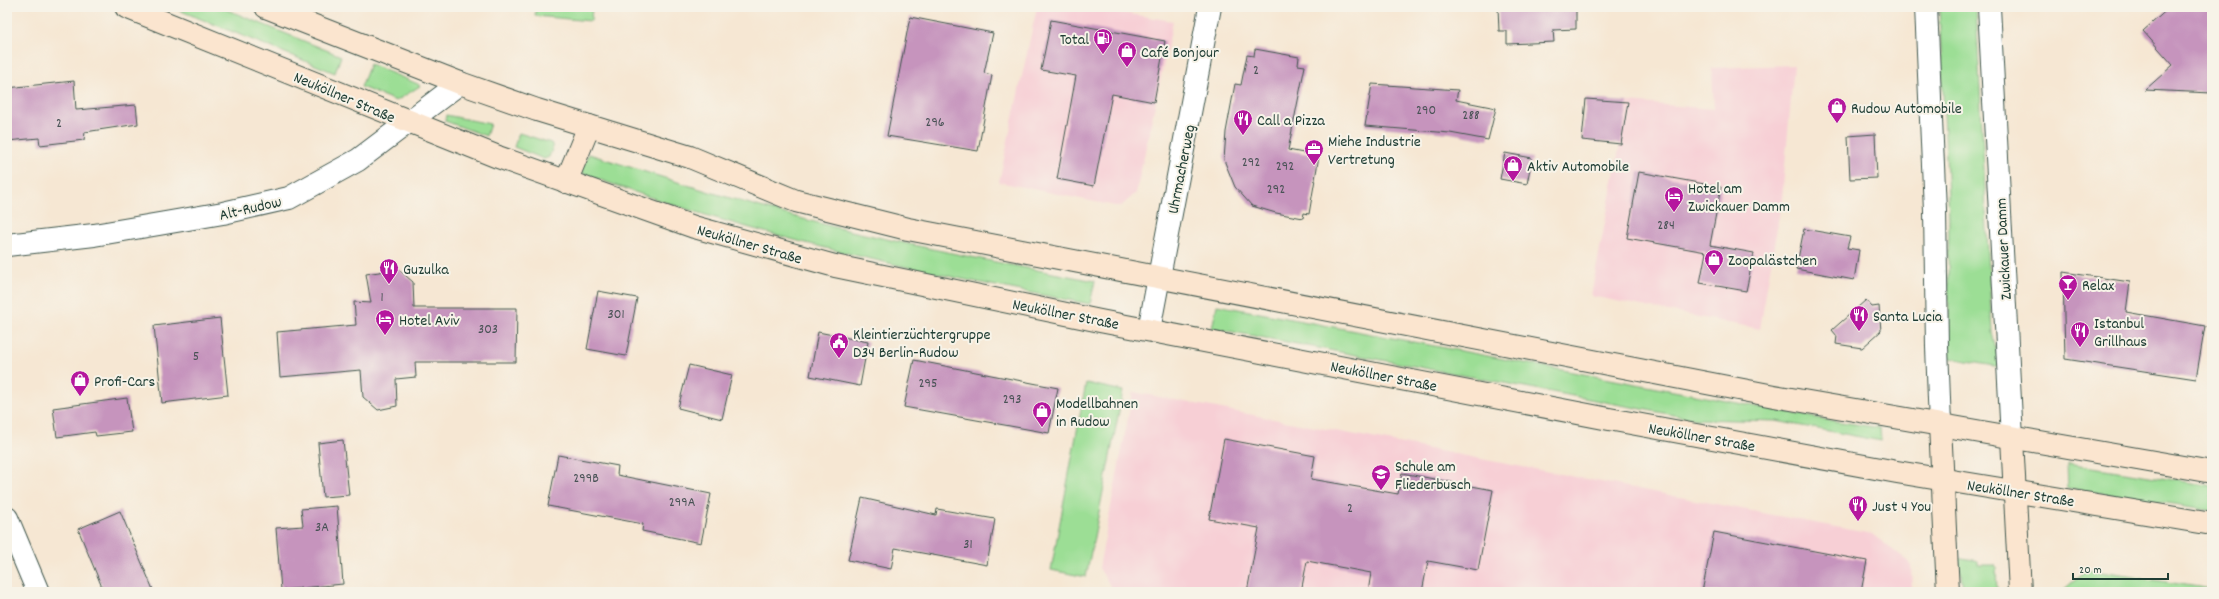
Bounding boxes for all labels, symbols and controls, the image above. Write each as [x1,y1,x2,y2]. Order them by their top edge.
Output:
fuel station icon: Total [1092,27,1114,55]
place label: Total [1060,29,1089,52]
shop icon: Café Bonjour [1116,40,1138,68]
place label: Café Bonjour [1141,42,1219,65]
house number: 2 [1253,61,1259,81]
street label: Neuköllner Straße [290,67,398,130]
shop icon: Rudow Automobile [1826,96,1848,124]
place label: Rudow Automobile [1851,98,1962,121]
house number: 290 [1416,101,1436,121]
house number: 288 [1462,106,1480,126]
restaurant icon: Call a Pizza [1232,108,1254,136]
place label: Call a Pizza [1257,110,1325,133]
house number: 296 [925,113,945,133]
house number: 2 [56,114,62,134]
street label: Uhrmacherweg [1163,123,1202,216]
place label: Miehe Industrie Vertretung [1328,131,1421,172]
office icon: Miehe Industrie Vertretung [1303,138,1325,166]
house number: 292 [1242,153,1260,173]
shop icon: Aktiv Automobile [1502,154,1524,182]
place label: Aktiv Automobile [1527,156,1629,179]
house number: 292 [1276,157,1294,177]
place label: Hotel am Zwickauer Damm [1688,178,1790,219]
house number: 292 [1267,180,1285,200]
hotel icon: Hotel am Zwickauer Damm [1663,185,1685,213]
street label: Alt-Rudow [217,191,284,228]
street label: Zwickauer Damm [1990,197,2019,300]
house number: 284 [1657,216,1675,236]
street label: Neuköllner Straße [694,219,804,271]
shop icon: Zoopalästchen [1703,248,1725,276]
place label: Zoopalästchen [1728,250,1817,273]
restaurant icon: Guzulka [378,257,400,285]
place label: Guzulka [403,259,449,282]
bar icon: Relax [2057,273,2079,301]
place label: Relax [2082,275,2114,298]
house number: 1 [380,288,384,308]
street label: Neuköllner Straße [1010,294,1121,337]
restaurant icon: Santa Lucia [1848,304,1870,332]
house number: 301 [608,305,624,325]
place label: Santa Lucia [1873,306,1943,329]
hotel icon: Hotel Aviv [374,308,396,336]
place label: Hotel Aviv [399,310,460,333]
place label: Istanbul Grillhaus [2094,313,2147,354]
house number: 303 [478,320,498,340]
restaurant icon: Istanbul Grillhaus [2069,320,2091,348]
place label: Kleintierzüchtergruppe D34 Berlin-Rudow [853,324,991,365]
public building icon: Kleintierzüchtergruppe D34 Berlin-Rudow [828,331,850,359]
house number: 5 [193,347,199,367]
street label: Neuköllner Straße [1328,356,1439,399]
shop icon: Profi-Cars [69,369,91,397]
place label: Profi-Cars [94,371,156,394]
house number: 295 [918,374,938,394]
house number: 293 [1003,390,1021,410]
place label: Modellbahnen in Rudow [1056,393,1138,434]
shop icon: Modellbahnen in Rudow [1031,400,1053,428]
street label: Neuköllner Straße [1646,418,1757,459]
place label: Schule am Fliederbusch [1395,456,1471,497]
school or university icon: Schule am Fliederbusch [1370,463,1392,491]
house number: 299B [573,469,599,489]
street label: Neuköllner Straße [1965,475,2076,514]
house number: 299A [669,493,696,513]
restaurant icon: Just 4 You [1847,494,1869,522]
place label: Just 4 You [1872,496,1931,519]
house number: 2 [1347,499,1353,519]
house number: 3A [315,518,329,538]
house number: 31 [963,535,973,555]
scale bar [2073,555,2168,581]
text: 20 m [2079,562,2102,579]

